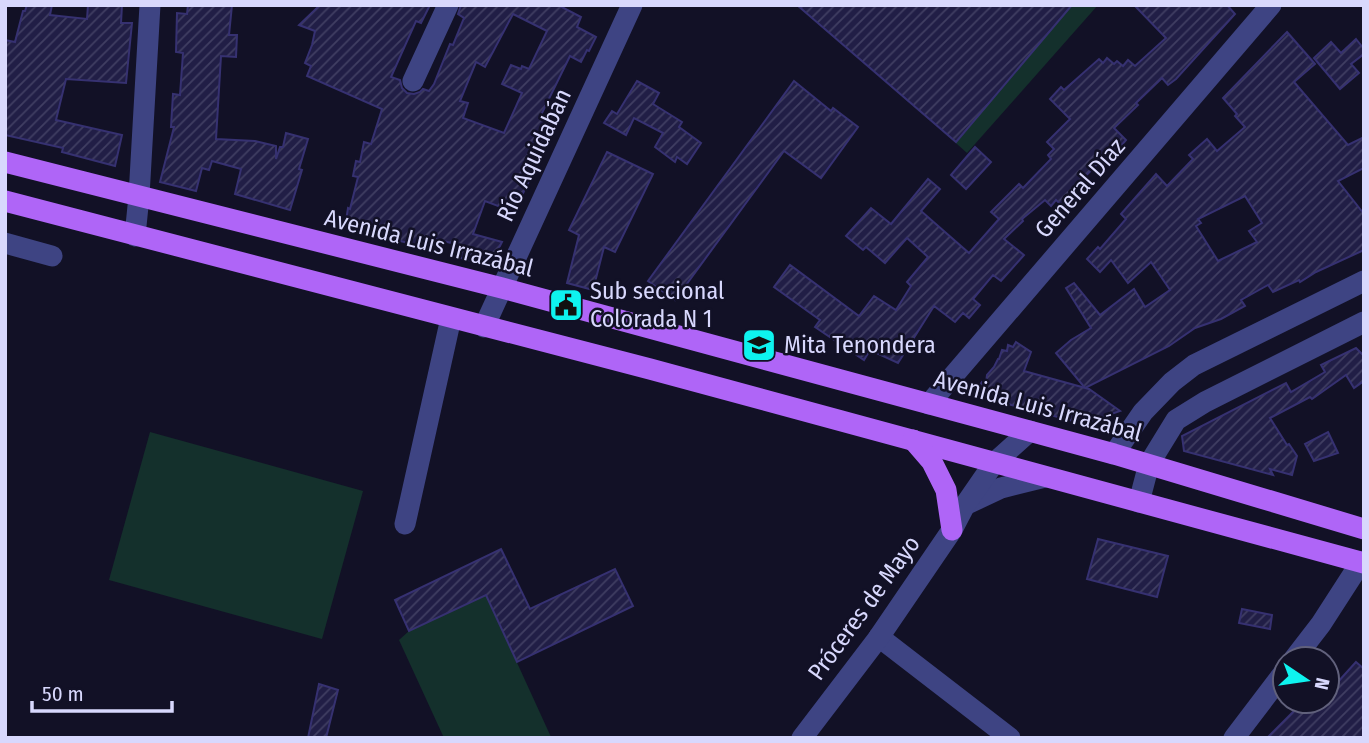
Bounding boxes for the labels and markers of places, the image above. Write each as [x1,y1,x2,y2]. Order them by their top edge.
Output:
place label: Sub seccional Colorada N 1 [590,277,724,333]
public building icon: Sub seccional Colorada N 1 [547,286,585,324]
school or university icon: Mita Tenondera [740,326,778,364]
place label: Mita Tenondera [784,331,936,359]

